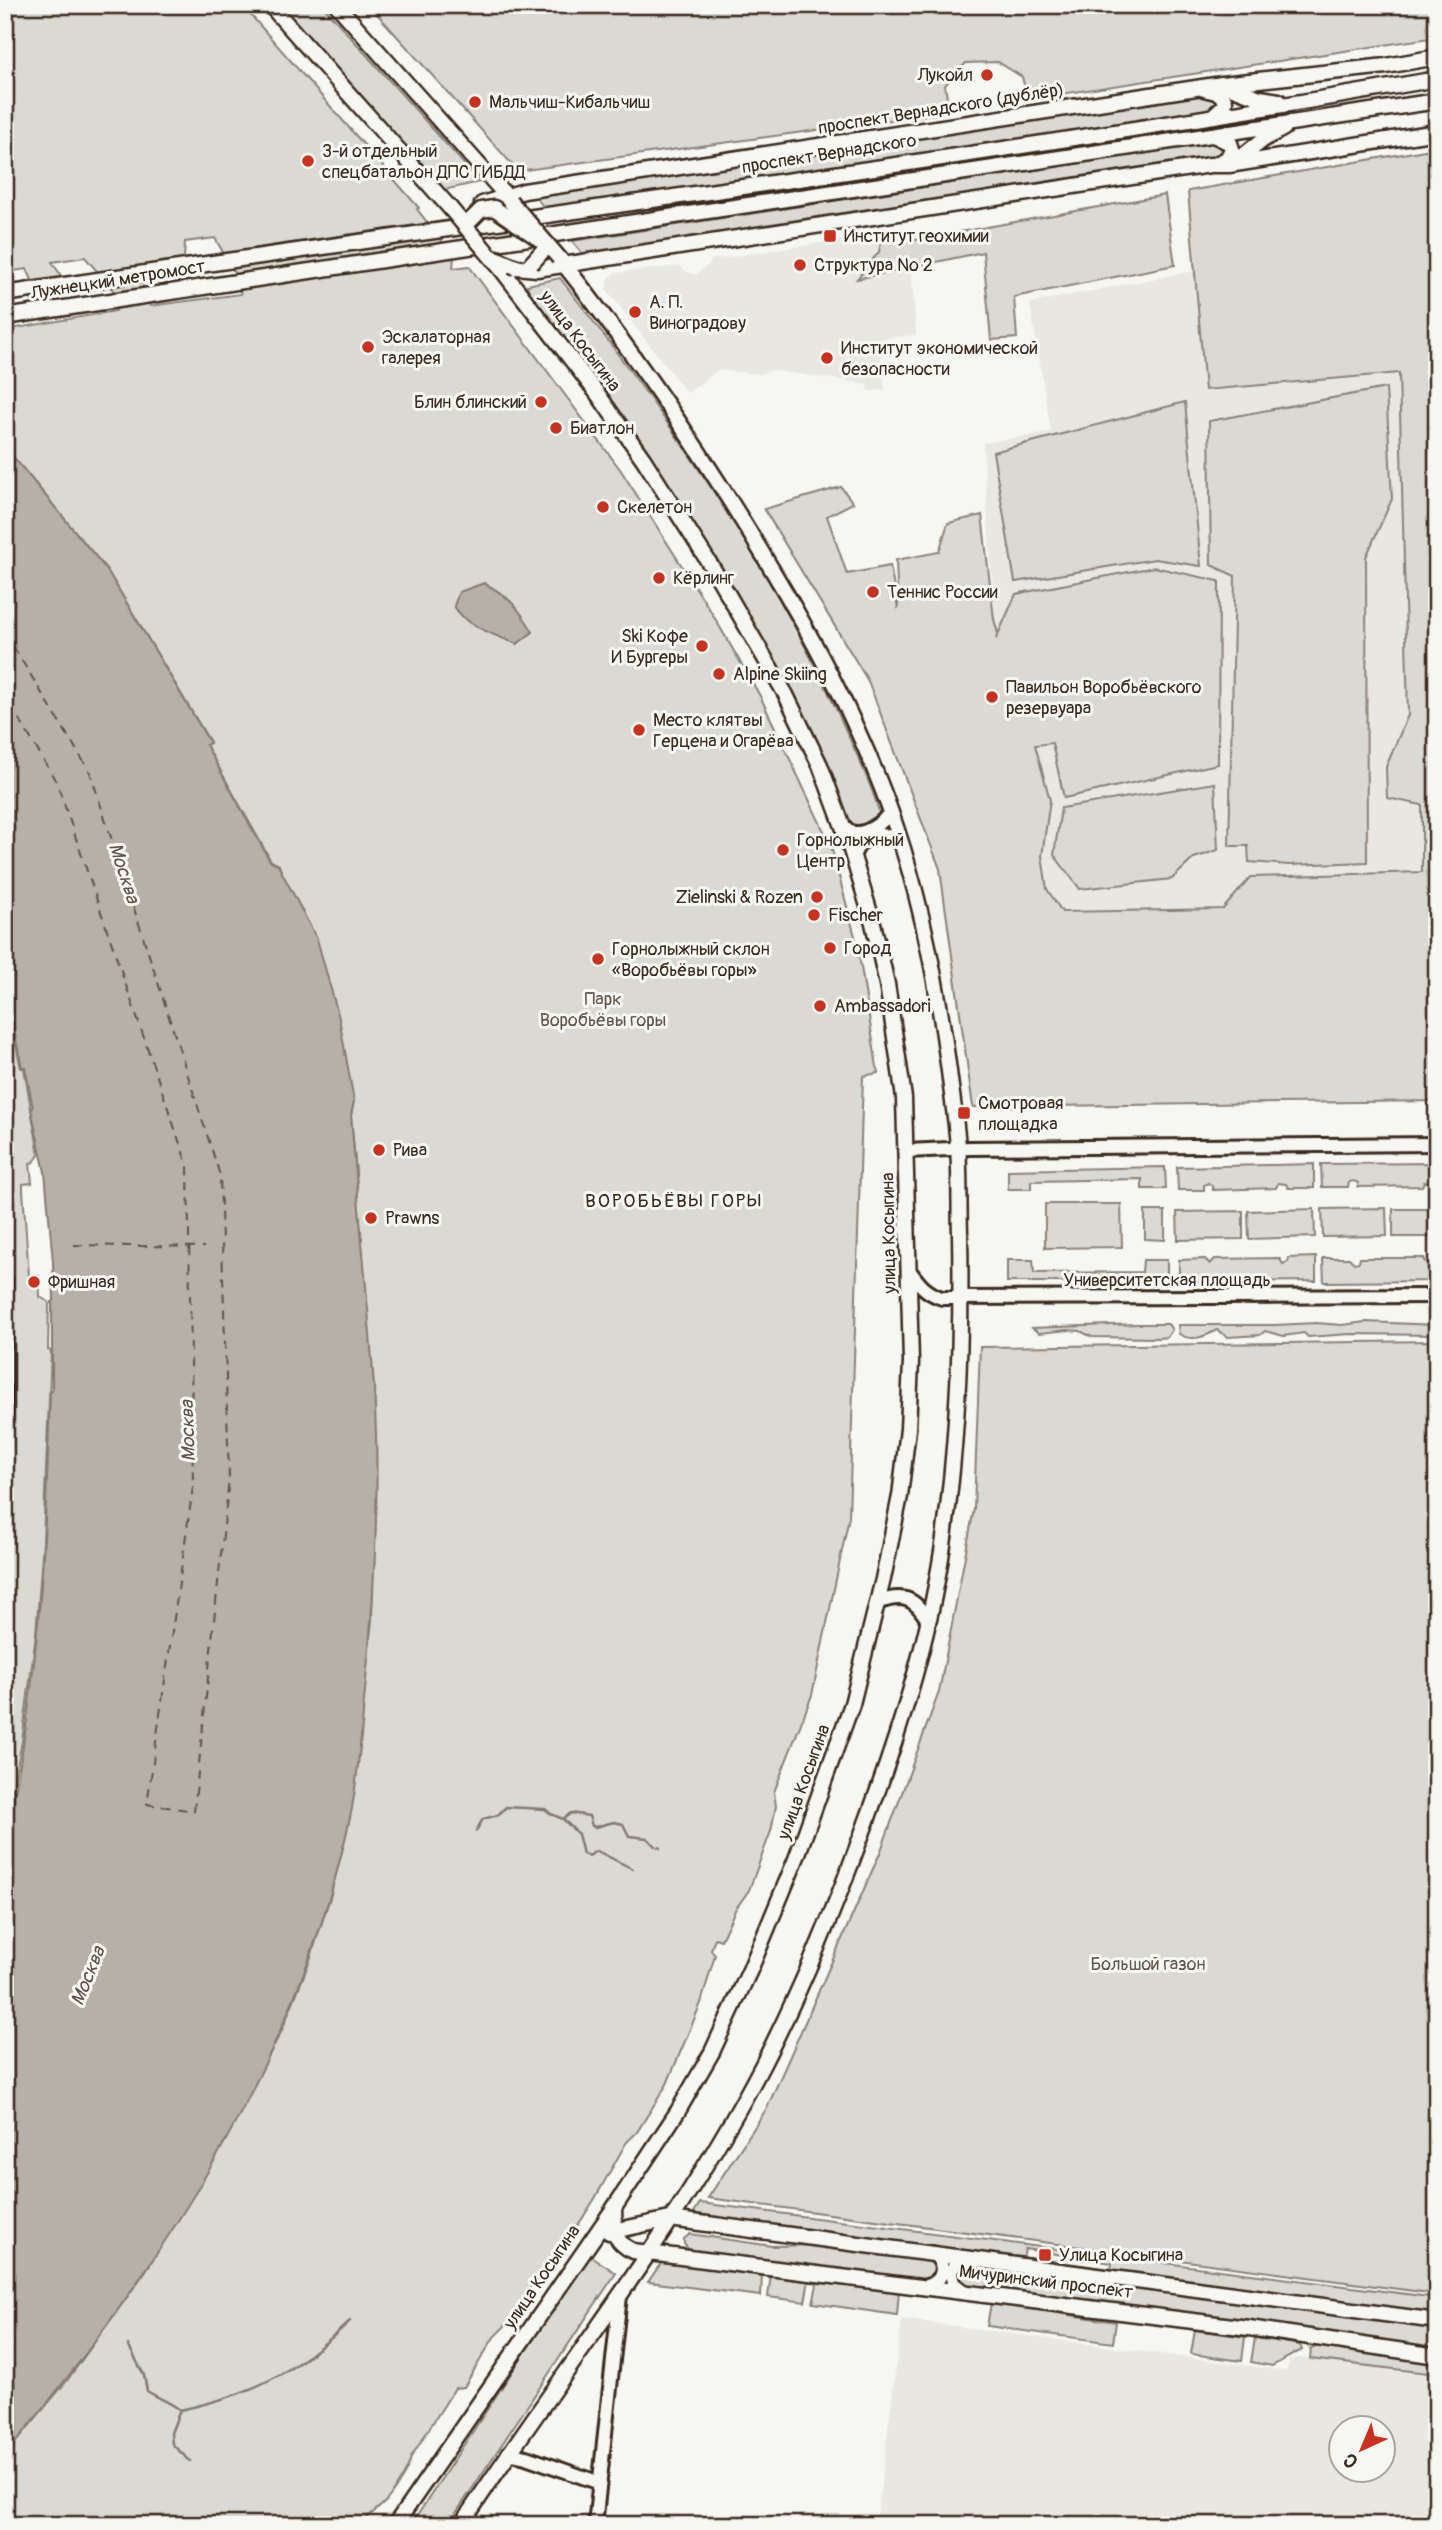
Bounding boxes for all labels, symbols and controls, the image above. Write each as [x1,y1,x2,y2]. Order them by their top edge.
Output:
place label: Лукойл [916,64,973,87]
marker: Лукойл [979,67,995,83]
street label: проспект Вернадского (дублёр) [816,78,1066,140]
place label: Мальчиш-Кибальчиш [489,91,650,114]
marker: Мальчиш-Кибальчиш [467,94,483,110]
street label: проспект Вернадского [740,129,918,179]
place label: 3-й отдельный спецбатальон ДПС ГИБДД [322,140,525,184]
marker: 3-й отдельный спецбатальон ДПС ГИБДД [300,153,316,169]
place label: Институт геохимии [844,225,989,248]
marker: Институт геохимии [822,228,838,244]
place label: Структура № 2 [814,254,933,277]
street label: Лужнецкий метромост [28,255,207,305]
marker: Структура № 2 [792,257,808,273]
street label: улица Косыгина [534,285,626,396]
place label: А. П. Виноградову [649,291,746,335]
marker: А. П. Виноградову [627,304,643,320]
place label: Эскалаторная галерея [382,326,490,370]
place label: Институт экономической безопасности [841,337,1038,381]
marker: Эскалаторная галерея [360,339,376,355]
marker: Институт экономической безопасности [819,350,835,366]
place label: Блин блинский [414,391,527,414]
marker: Блин блинский [533,394,549,410]
place label: Биатлон [570,417,634,440]
marker: Биатлон [548,420,564,436]
place label: Скелетон [617,496,692,519]
marker: Скелетон [595,499,611,515]
place label: Кёрлинг [673,567,734,590]
marker: Кёрлинг [651,570,667,586]
place label: Теннис России [887,581,998,604]
marker: Теннис России [865,584,881,600]
place label: Ski Кофе И Бургеры [611,625,688,669]
marker: Ski Кофе И Бургеры [694,638,710,654]
place label: Alpine Skiing [733,663,827,686]
marker: Alpine Skiing [711,666,727,682]
place label: Павильон Воробьёвского резервуара [1006,676,1202,720]
marker: Павильон Воробьёвского резервуара [984,689,1000,705]
place label: Место клятвы Герцена и Огарёва [653,709,794,753]
marker: Место клятвы Герцена и Огарёва [631,722,647,738]
place label: Горнолыжный Центр [797,829,904,873]
water label: Москва [103,840,145,907]
marker: Горнолыжный Центр [775,842,791,858]
place label: Zielinski & Rozen [676,886,803,909]
marker: Zielinski & Rozen [809,889,825,905]
place label: Fischer [828,904,884,927]
marker: Fischer [806,907,822,923]
place label: Город [844,937,891,960]
place label: Горнолыжный склон «Воробьёвы горы» [612,938,770,982]
marker: Город [822,940,838,956]
marker: Горнолыжный склон «Воробьёвы горы» [590,951,606,967]
park label: Парк Воробьёвы горы [540,988,666,1032]
place label: Ambassadori [834,995,931,1018]
marker: Ambassadori [812,998,828,1014]
place label: Смотровая площадка [978,1092,1064,1136]
marker: Смотровая площадка [956,1105,972,1121]
place label: Рива [393,1139,427,1162]
marker: Рива [371,1142,387,1158]
street label: улица Косыгина [876,1172,902,1295]
district label: ВОРОБЬЁВЫ ГОРЫ [585,1189,763,1213]
place label: Prawns [385,1207,439,1230]
marker: Prawns [363,1210,379,1226]
street label: Университетская площадь [1063,1269,1271,1292]
place label: Фришная [48,1271,115,1294]
marker: Фришная [26,1274,42,1290]
water label: Москва [175,1399,201,1462]
street label: улица Косыгина [772,1721,835,1844]
water label: Москва [65,1942,111,2009]
park label: Большой газон [1090,1953,1206,1976]
street label: улица Косыгина [498,2220,585,2334]
place label: Улица Косыгина [1059,2244,1183,2267]
marker: Улица Косыгина [1037,2247,1053,2263]
street label: Мичуринский проспект [958,2260,1134,2304]
north arrow [1326,2414,1396,2484]
text: С [1338,2448,1363,2473]

